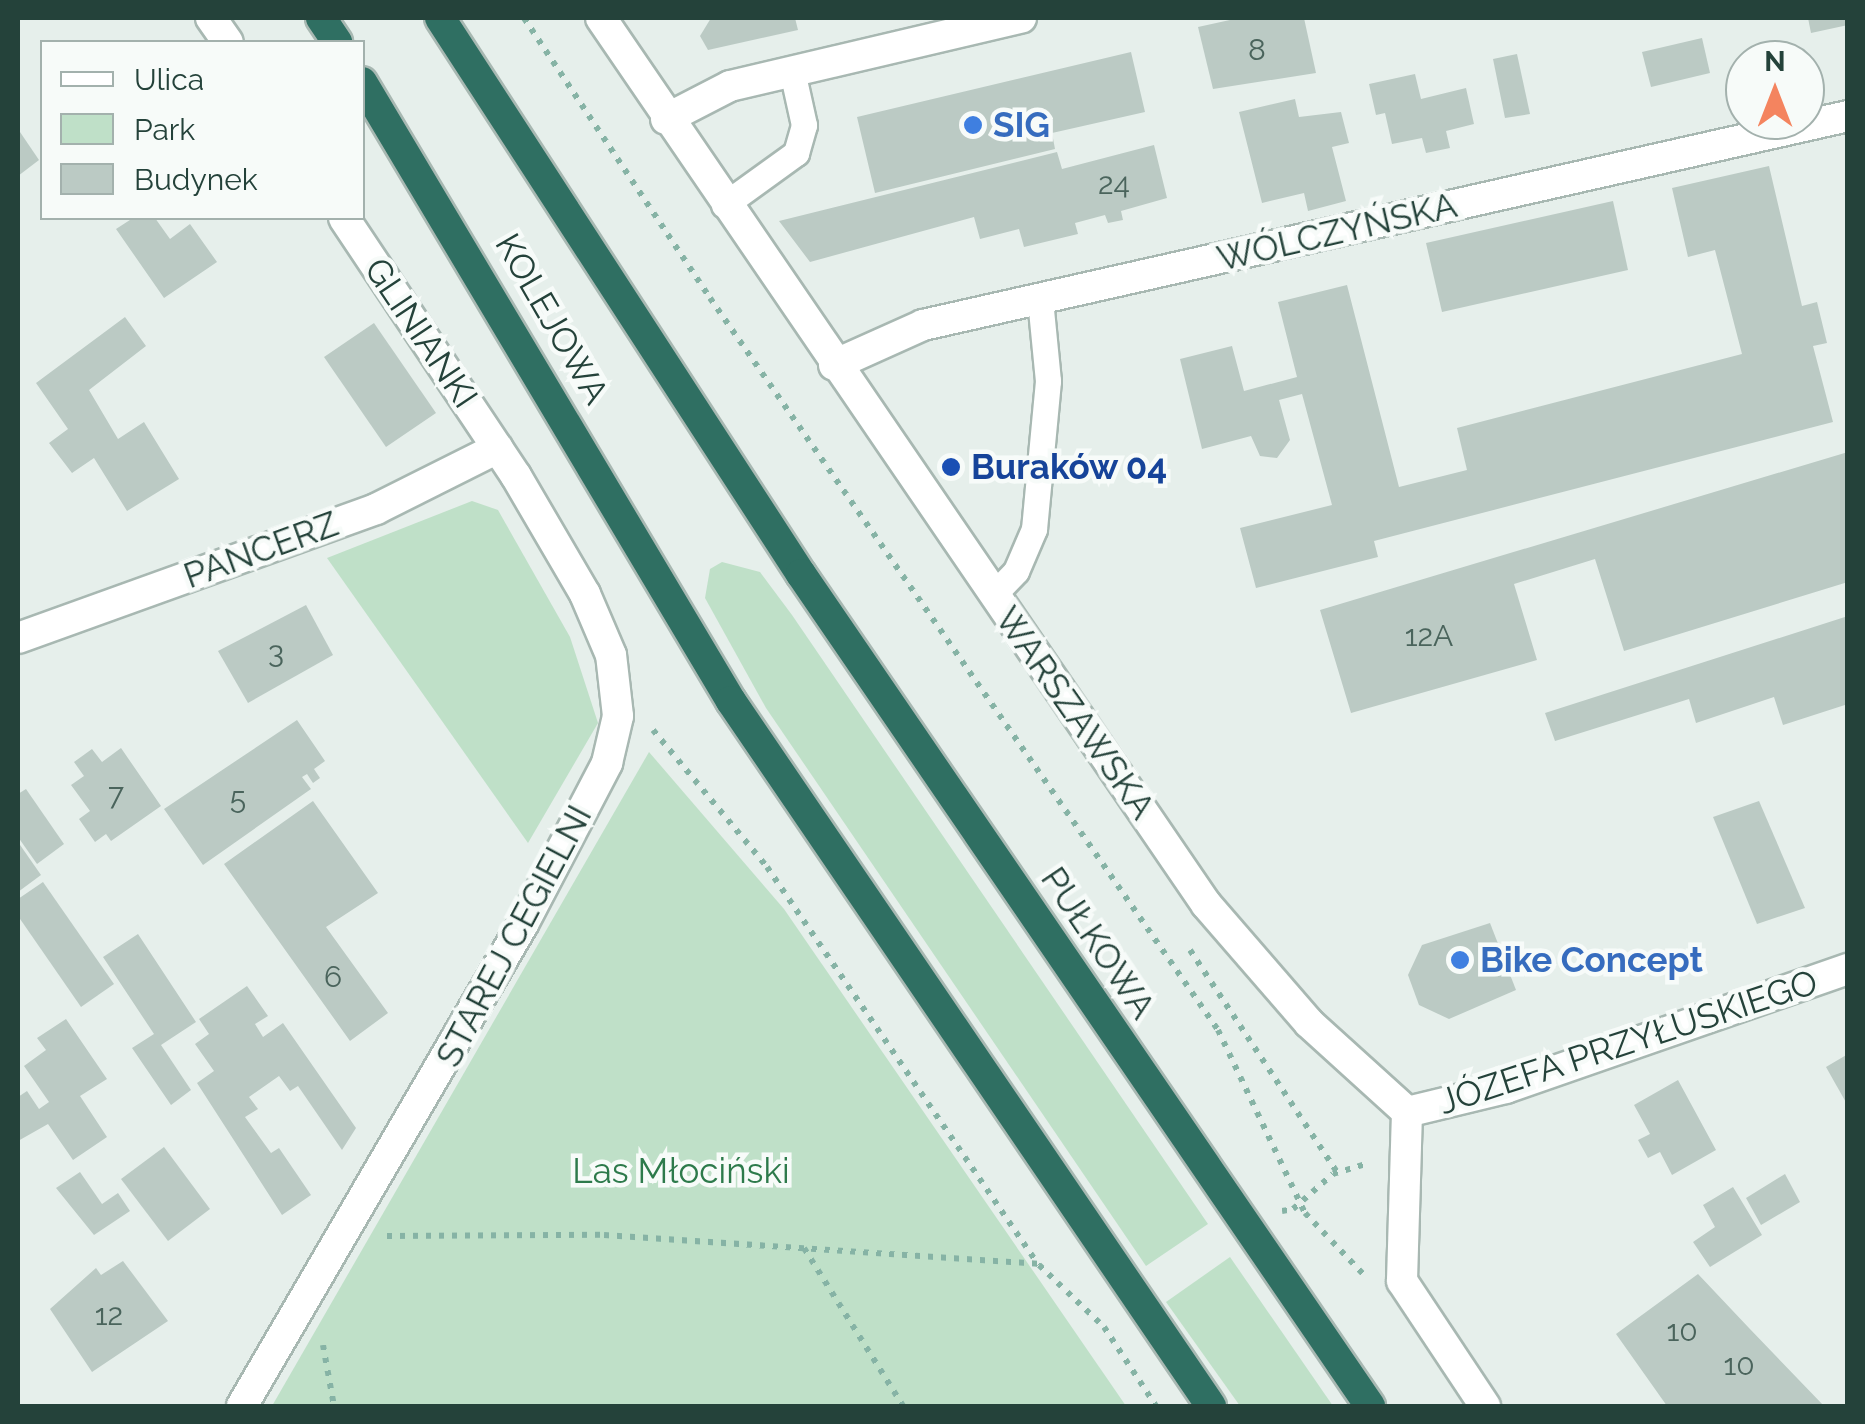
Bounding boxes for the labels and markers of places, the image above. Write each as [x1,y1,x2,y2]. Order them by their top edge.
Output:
place label: SIG [993,104,1050,146]
marker: SIG [962,114,984,136]
place label: Buraków 04 [971,446,1168,488]
marker: Buraków 04 [940,456,962,478]
place label: Bike Concept [1480,939,1703,981]
marker: Bike Concept [1449,949,1471,971]

